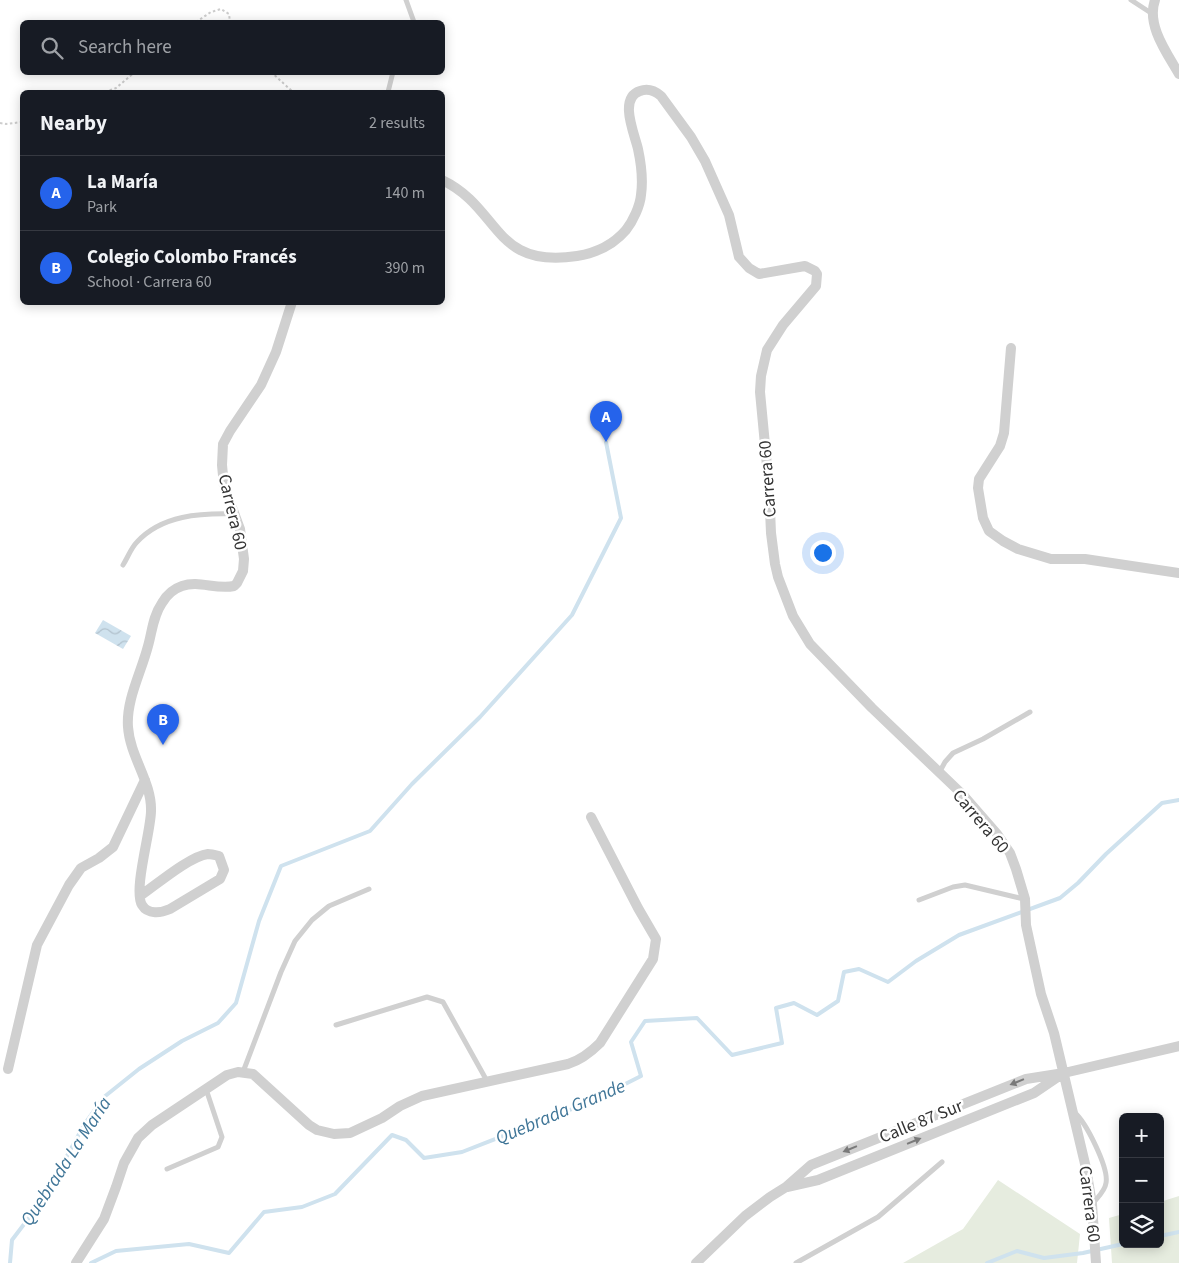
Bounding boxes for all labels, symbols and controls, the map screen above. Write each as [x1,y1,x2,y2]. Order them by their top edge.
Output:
search box [20,20,445,75]
icon: search [38,34,66,62]
text: Search here [78,34,172,61]
text: Nearby [40,108,107,138]
text: 2 results [369,112,425,134]
text: La María [87,169,158,196]
text: A [51,182,61,204]
text: 140 m [385,182,425,204]
text: Park [87,196,117,218]
text: Colegio Colombo Francés [87,244,297,271]
text: B [51,257,61,279]
text: 390 m [385,257,425,279]
text: School · Carrera 60 [87,271,212,293]
pin: A [590,401,622,442]
street label: Carrera 60 [752,440,783,518]
street label: Carrera 60 [212,472,253,552]
your location [810,540,836,566]
pin: B [147,704,179,745]
street label: Carrera 60 [946,784,1015,859]
water label: Quebrada Grande [491,1073,630,1152]
one-way arrow [1010,1079,1024,1087]
water label: Quebrada La María [14,1092,118,1232]
street label: Calle 87 Sur [876,1093,967,1150]
map controls [1119,1113,1164,1248]
button: + [1119,1113,1164,1158]
one-way arrow [907,1137,922,1145]
one-way arrow [842,1146,857,1153]
button: − [1119,1158,1164,1203]
street label: Carrera 60 [1072,1164,1107,1244]
button: layers [1119,1203,1164,1248]

